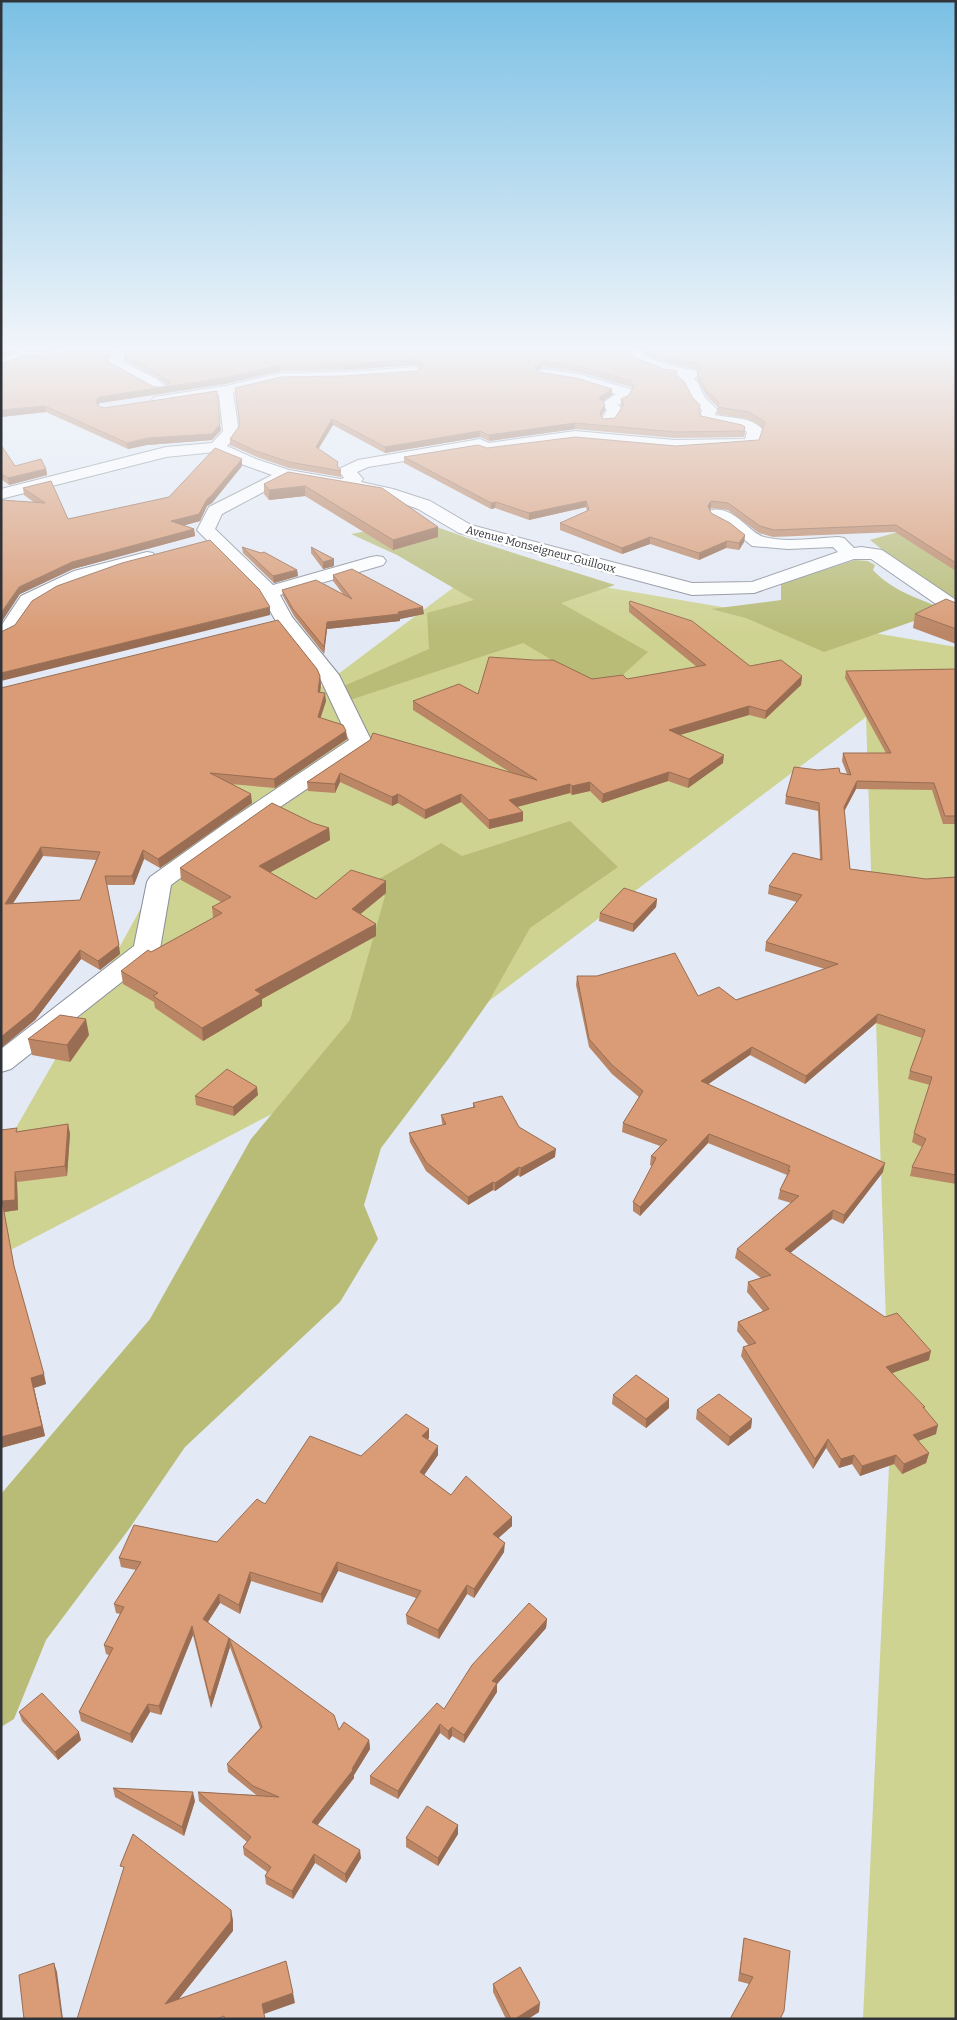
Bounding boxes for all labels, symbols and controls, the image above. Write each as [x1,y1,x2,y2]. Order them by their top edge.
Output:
street label: Avenue Monseigneur Guilloux [464,523,617,576]

